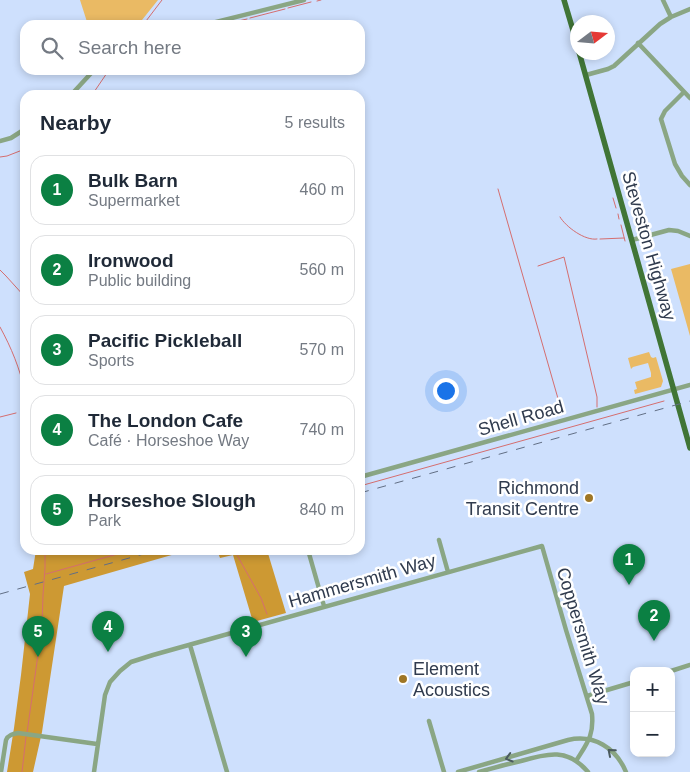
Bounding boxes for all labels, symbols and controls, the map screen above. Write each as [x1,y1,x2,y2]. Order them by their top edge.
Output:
north arrow [570,15,615,60]
search box [20,20,365,75]
icon: search [38,34,66,62]
text: Search here [78,37,182,58]
text: Nearby [40,111,111,134]
text: 5 results [285,114,345,131]
street label: Steveston Highway [618,169,680,323]
text: Bulk Barn [88,170,178,191]
text: 1 [53,181,61,198]
text: 460 m [300,181,344,198]
text: Supermarket [88,192,180,209]
text: Ironwood [88,250,173,271]
text: 2 [53,261,61,278]
text: 560 m [300,261,344,278]
text: Public building [88,272,191,289]
text: Pacific Pickleball [88,330,242,351]
text: 3 [53,341,61,358]
text: 570 m [300,341,344,358]
text: Sports [88,352,134,369]
your location [433,378,459,404]
street label: Shell Road [476,396,566,440]
text: The London Cafe [88,410,243,431]
text: 4 [53,421,61,438]
text: 740 m [300,421,344,438]
text: Café · Horseshoe Way [88,432,249,449]
place label: Richmond Transit Centre [466,478,579,519]
text: Horseshoe Slough [88,490,256,511]
marker: Richmond Transit Centre [583,492,595,504]
text: 5 [53,501,61,518]
text: 840 m [300,501,344,518]
text: Park [88,512,121,529]
pin: 1 [613,544,645,585]
street label: Hammersmith Way [286,550,438,612]
street label: Coppersmith Way [553,565,613,707]
pin: 2 [638,600,670,641]
pin: 4 [92,611,124,652]
pin: 5 [22,616,54,657]
pin: 3 [230,616,262,657]
place label: Element Acoustics [413,659,490,700]
map controls [630,667,675,757]
button: + [630,667,675,712]
marker: Element Acoustics [397,673,409,685]
button: − [630,712,675,757]
one-way arrow [608,748,617,757]
one-way arrow [505,752,513,762]

